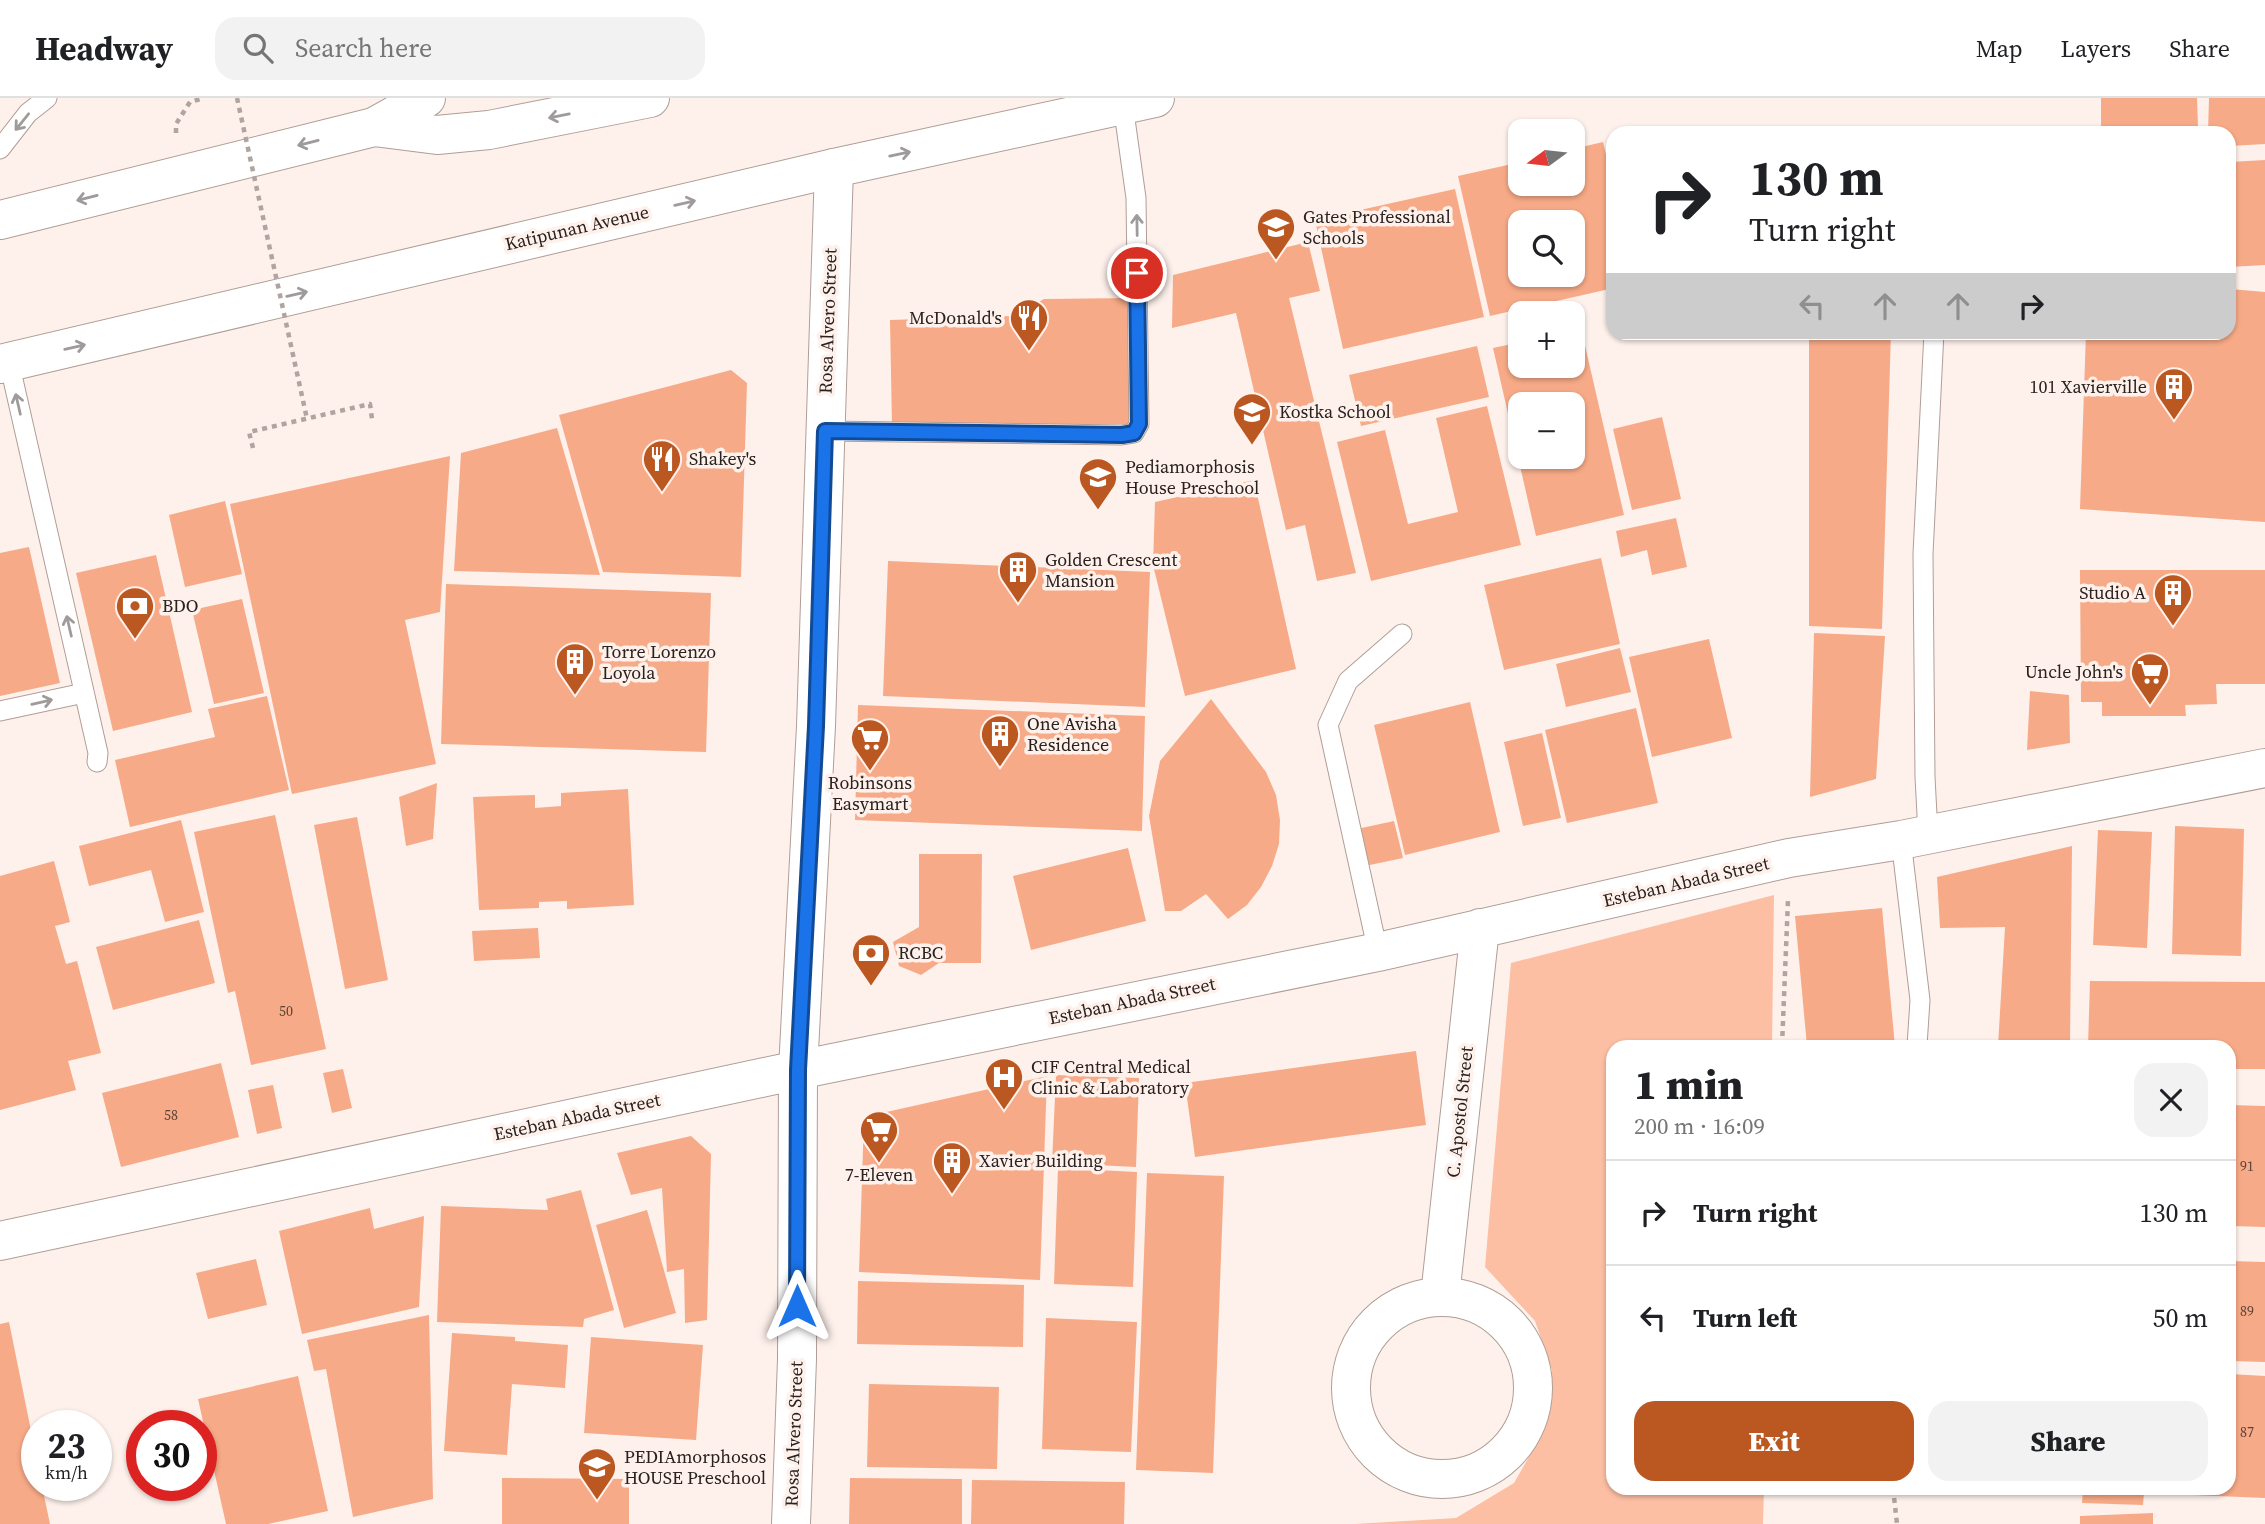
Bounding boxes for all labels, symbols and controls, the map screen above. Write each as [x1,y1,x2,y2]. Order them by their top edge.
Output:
search box [215,17,705,80]
text: Headway [35,26,173,71]
icon: search [239,29,277,67]
text: Search here [295,30,432,66]
text: Map [1976,32,2023,65]
text: Layers [2061,32,2131,65]
text: Share [2169,32,2230,65]
one-way arrow [548,110,571,123]
one-way arrow [14,112,30,130]
north arrow [1508,119,1586,196]
map controls [1508,119,1585,469]
one-way arrow [297,137,320,150]
text: 130 m [1749,144,1884,211]
one-way arrow [888,146,911,160]
icon: right [1634,154,1725,245]
one-way arrow [76,192,99,205]
one-way arrow [673,196,696,209]
street label: Katipunan Avenue [502,199,651,256]
place label: Gates Professional Schools [1303,204,1451,250]
school or university icon: Gates Professional Schools [1255,206,1297,261]
text: Turn right [1749,208,1895,252]
button: search [1508,210,1585,287]
one-way arrow [1130,214,1143,237]
pin [1107,243,1167,303]
street label: Rosa Alvero Street [812,248,843,394]
icon: arrive [1118,254,1156,292]
one-way arrow [285,287,307,300]
icon: left [1793,287,1831,325]
icon: ahead [1866,287,1904,325]
icon: ahead [1939,287,1977,325]
icon: right [2012,287,2050,325]
restaurant icon: McDonald's [1008,297,1050,352]
button: + [1508,301,1585,378]
place label: McDonald's [909,305,1002,330]
one-way arrow [63,340,86,353]
building icon: 101 Xavierville [2153,366,2195,421]
place label: 101 Xavierville [2030,374,2147,399]
school or university icon: Kostka School [1231,391,1273,446]
button: − [1508,392,1585,469]
one-way arrow [11,393,24,416]
place label: Kostka School [1279,399,1391,424]
restaurant icon: Shakey's [641,438,683,493]
place label: Shakey's [689,446,756,471]
place label: Pediamorphosis House Preschool [1125,454,1259,500]
school or university icon: Pediamorphosis House Preschool [1077,456,1119,511]
place label: Golden Crescent Mansion [1045,547,1177,593]
building icon: Golden Crescent Mansion [997,549,1039,604]
building icon: Studio A [2152,572,2194,627]
place label: Studio A [2079,580,2146,605]
bank icon: BDO [114,585,156,640]
place label: BDO [162,593,199,618]
one-way arrow [61,615,75,638]
place label: Torre Lorenzo Loyola [602,639,716,685]
building icon: Torre Lorenzo Loyola [554,641,596,696]
supermarket icon: Uncle John's [2129,651,2171,706]
place label: Uncle John's [2025,659,2123,684]
one-way arrow [30,695,53,708]
place label: One Avisha Residence [1027,711,1118,757]
building icon: One Avisha Residence [979,713,1021,768]
supermarket icon: Robinsons Easymart [849,717,891,772]
place label: Robinsons Easymart [828,770,912,816]
street label: Esteban Abada Street [1600,850,1771,913]
bank icon: RCBC [850,932,892,987]
place label: RCBC [898,940,943,965]
street label: Esteban Abada Street [1046,971,1218,1030]
house number: 50 [279,1001,293,1021]
street label: C. Apostol Street [1440,1045,1479,1179]
place label: CIF Central Medical Clinic & Laboratory [1031,1054,1191,1100]
text: 1 min [1634,1055,1744,1113]
hospital icon: CIF Central Medical Clinic & Laboratory [983,1056,1025,1111]
button: close [2134,1063,2208,1137]
street label: Esteban Abada Street [491,1087,663,1146]
house number: 58 [164,1105,178,1125]
supermarket icon: 7-Eleven [858,1109,900,1164]
text: 200 m · 16:09 [1634,1110,1765,1142]
building icon: Xavier Building [931,1140,973,1195]
place label: Xavier Building [979,1148,1103,1173]
house number: 91 [2240,1156,2254,1176]
place label: 7-Eleven [845,1162,913,1187]
icon: right [1634,1194,1672,1232]
text: Turn right [1693,1195,1817,1231]
text: 130 m [2140,1195,2208,1231]
position arrow [760,1269,834,1343]
icon: left [1634,1299,1672,1337]
text: Turn left [1693,1300,1797,1336]
text: 50 m [2153,1300,2208,1336]
house number: 89 [2240,1301,2254,1321]
street label: Rosa Alvero Street [778,1361,809,1507]
button: Exit [1634,1401,1914,1481]
button: Share [1928,1401,2208,1481]
speed limit sign: 30 [126,1410,217,1501]
text: 23 [48,1422,85,1470]
house number: 87 [2240,1422,2254,1442]
place label: PEDIAmorphosos HOUSE Preschool [624,1444,767,1490]
school or university icon: PEDIAmorphosos HOUSE Preschool [576,1446,618,1501]
text: km/h [45,1460,88,1485]

